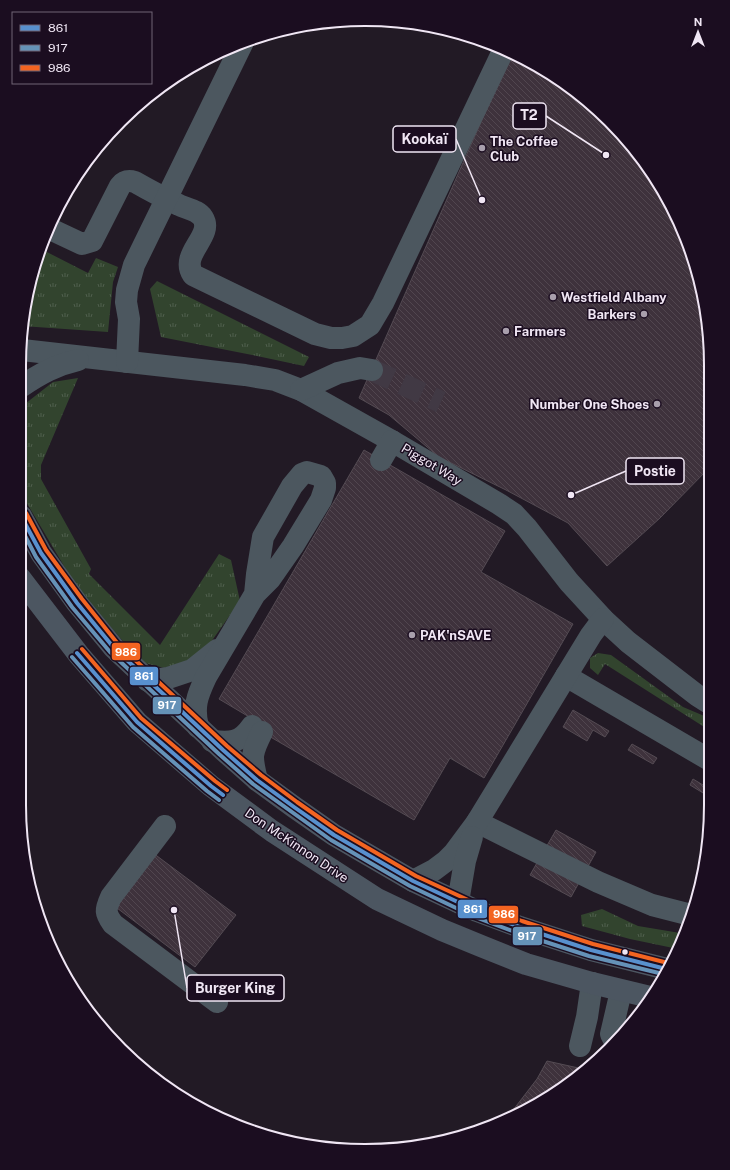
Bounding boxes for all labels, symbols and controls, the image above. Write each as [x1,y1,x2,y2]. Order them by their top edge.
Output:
legend [12,12,152,84]
north arrow [678,12,718,52]
text: N [694,16,702,28]
text: 861 [48,21,68,35]
text: 917 [48,41,68,55]
text: 986 [48,61,71,75]
callout: T2 [513,103,546,129]
text: T2 [520,107,538,123]
callout: Kookaï [393,126,456,152]
text: Kookaï [402,131,449,147]
place label: The Coffee Club [490,134,558,164]
marker: The Coffee Club [477,143,487,153]
place label: Westfield Albany [561,290,667,305]
marker: Westfield Albany [548,292,558,302]
place label: Barkers [588,307,636,322]
marker: Barkers [639,309,649,319]
place label: Farmers [514,324,566,339]
marker: Farmers [501,326,511,336]
place label: Number One Shoes [529,397,649,412]
marker: Number One Shoes [652,399,662,409]
street label: Piggot Way [399,440,465,488]
callout: Postie [626,458,684,484]
text: Postie [634,463,676,479]
place label: PAK'nSAVE [420,628,491,643]
marker: PAK'nSAVE [407,630,417,640]
line badge: 986 [111,642,141,661]
text: 986 [115,646,137,658]
line badge: 861 [129,666,159,686]
text: 861 [134,670,154,682]
line badge: 917 [152,696,182,715]
text: 917 [158,699,177,711]
street label: Don McKinnon Drive [242,805,351,886]
line badge: 861 [457,899,488,919]
text: 861 [463,903,483,915]
line badge: 986 [488,905,519,924]
text: 986 [493,908,515,920]
line badge: 917 [512,926,543,946]
text: 917 [518,930,537,942]
unlabelled marker [620,947,630,957]
callout: Burger King [187,975,284,1001]
text: Burger King [195,980,275,996]

